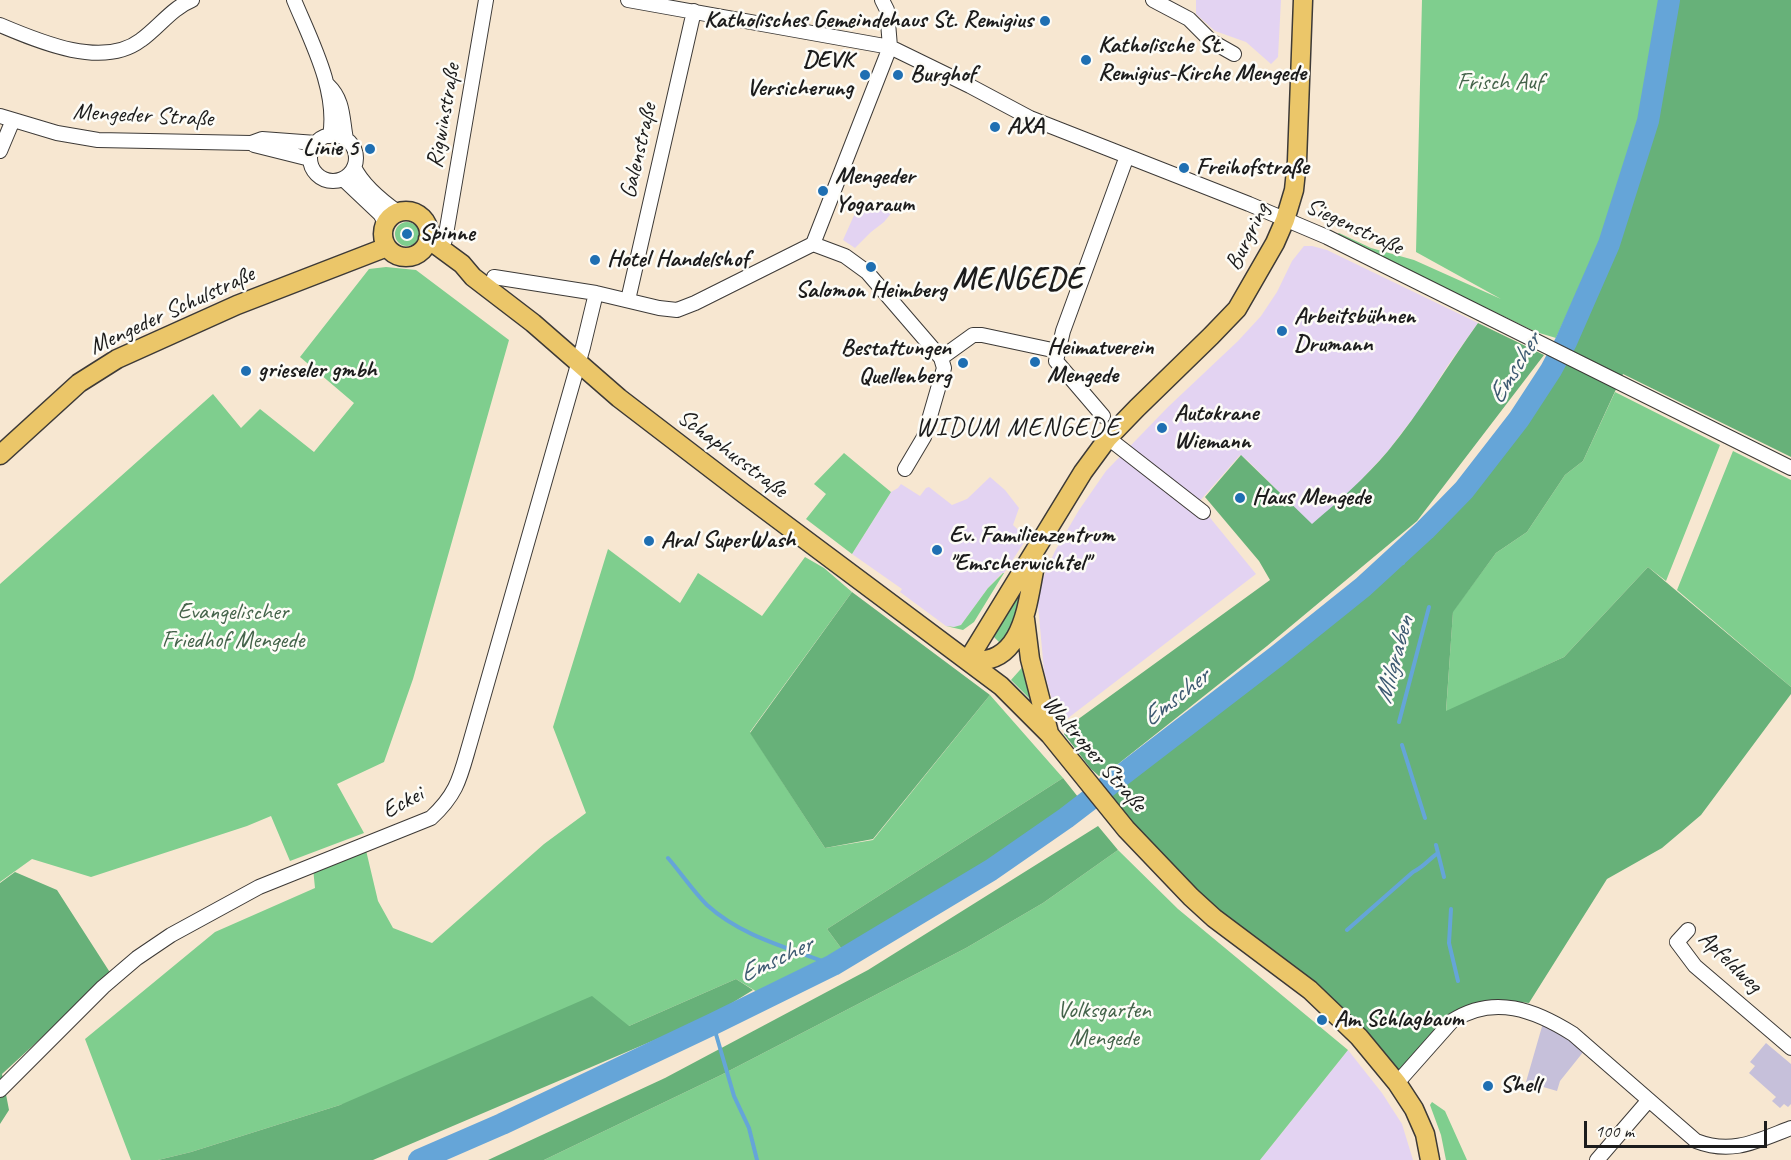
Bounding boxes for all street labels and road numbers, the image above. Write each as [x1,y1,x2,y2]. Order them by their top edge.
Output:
street label: Rigwinstraße [421,62,467,170]
street label: Mengeder Straße [72,98,214,134]
street label: Galenstraße [614,101,664,201]
street label: Siegenstraße [1301,192,1407,262]
street label: Burgring [1220,199,1276,275]
street label: Mengeder Schulstraße [85,260,259,362]
street label: Schaphusstraße [671,403,793,505]
street label: Waltroper Straße [1036,690,1152,818]
street label: Eckei [378,780,428,826]
street label: Apfeldweg [1692,925,1768,999]

